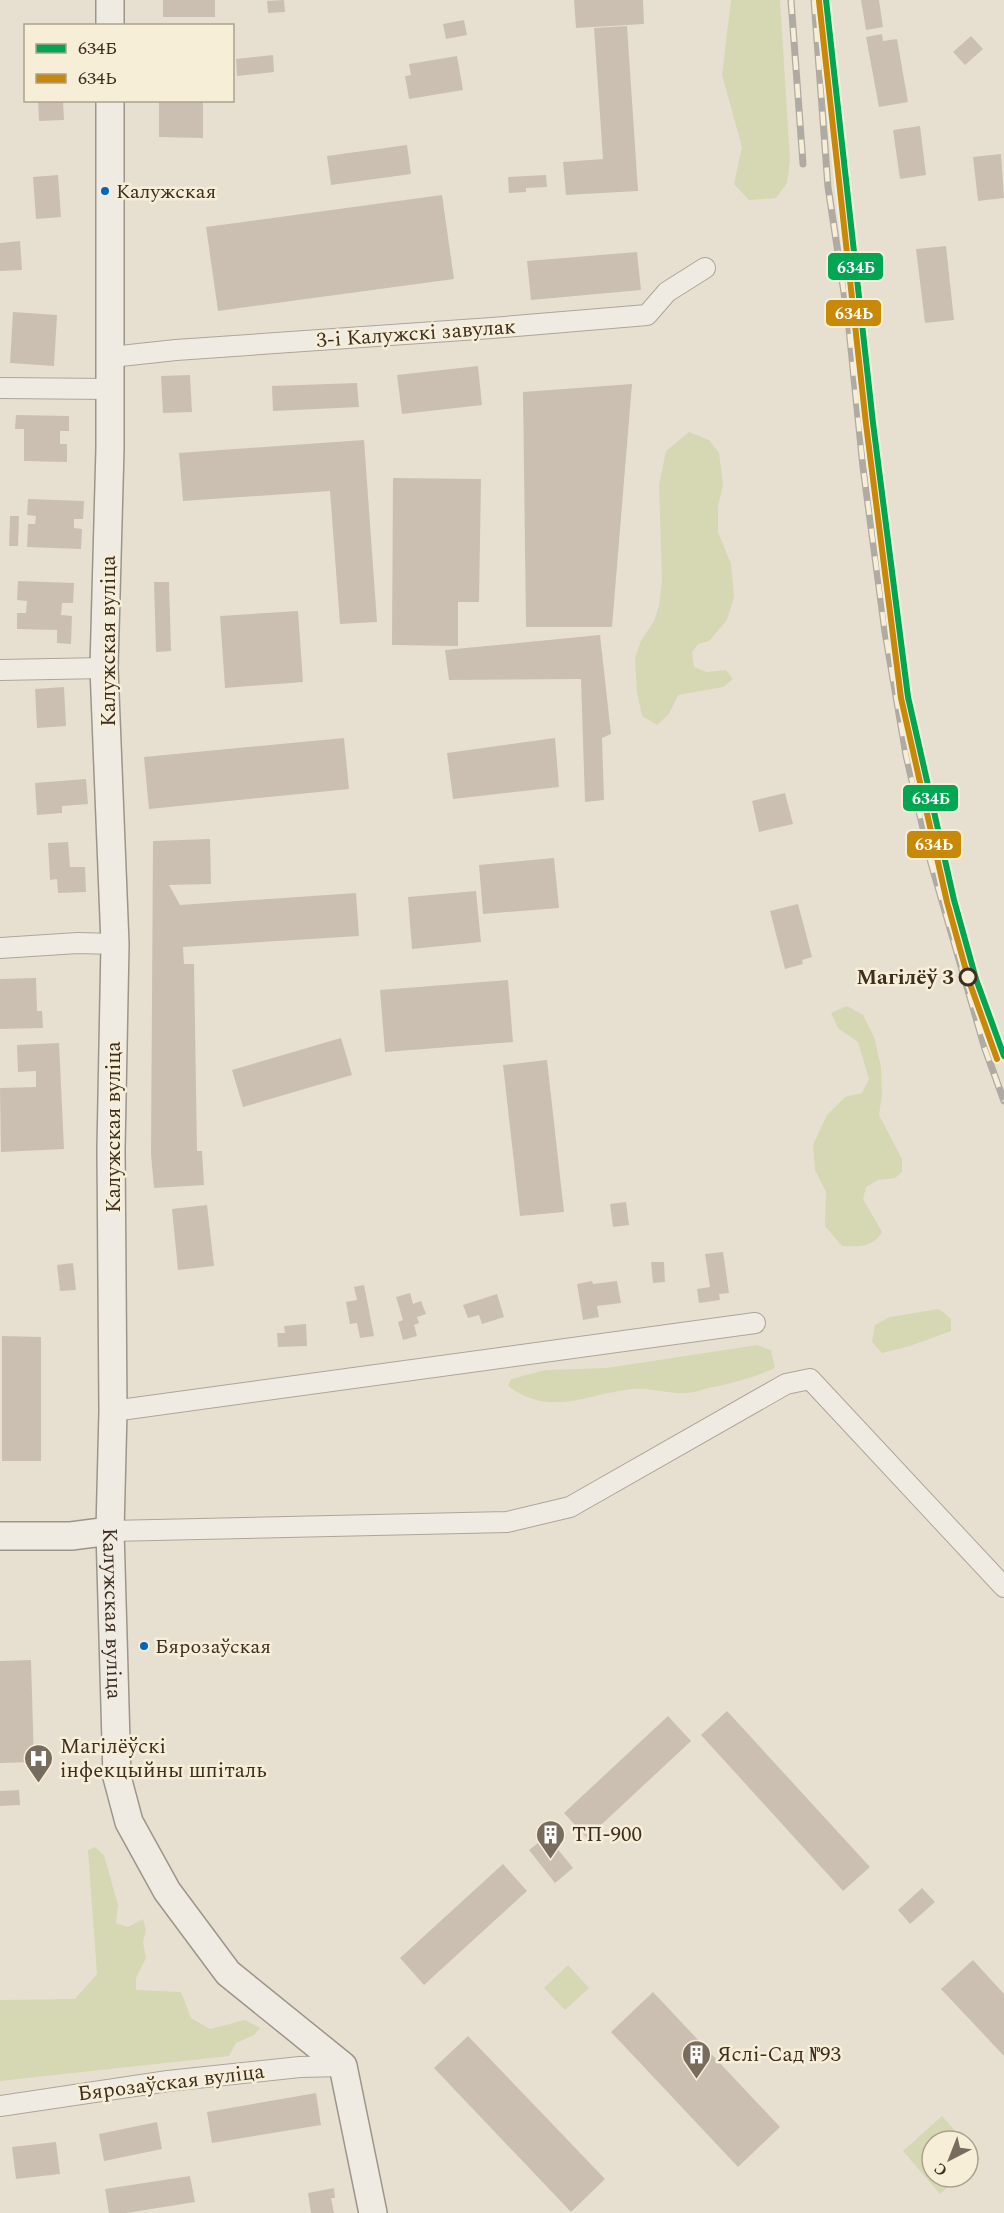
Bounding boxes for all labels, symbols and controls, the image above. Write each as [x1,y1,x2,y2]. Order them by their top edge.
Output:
legend [24,24,234,102]
text: 634Б [78,35,117,62]
text: 634Ь [78,65,117,92]
place label: Калужская [116,177,216,207]
marker: Калужская [99,185,111,197]
line badge: 634Б [827,252,884,281]
text: 634Б [837,256,875,280]
line badge: 634Ь [825,299,882,327]
text: 634Ь [835,302,873,326]
street label: 3-і Калужскі завулак [315,311,517,357]
street label: Калужская вуліца [93,554,125,727]
line badge: 634Б [902,784,959,812]
text: 634Б [912,787,950,811]
line badge: 634Ь [906,830,962,859]
text: 634Ь [915,833,953,857]
place label: Магілёў 3 [856,962,954,994]
marker: Магілёў 3 [959,968,977,986]
street label: Калужская вуліца [98,1040,130,1213]
street label: Калужская вуліца [93,1527,130,1701]
place label: Бярозаўская [155,1632,271,1662]
marker: Бярозаўская [138,1640,150,1652]
place label: Магілёўскі інфекцыйны шпіталь [60,1731,267,1787]
hospital icon: Магілёўскі інфекцыйны шпіталь [23,1742,55,1784]
building icon: ТП-900 [535,1818,567,1860]
place label: ТП-900 [572,1819,642,1851]
building icon: Яслі-Сад №93 [680,2038,712,2080]
place label: Яслі-Сад №93 [717,2039,841,2071]
street label: Бярозаўская вуліца [76,2056,267,2110]
north arrow [920,2129,980,2189]
text: С [928,2157,953,2182]

